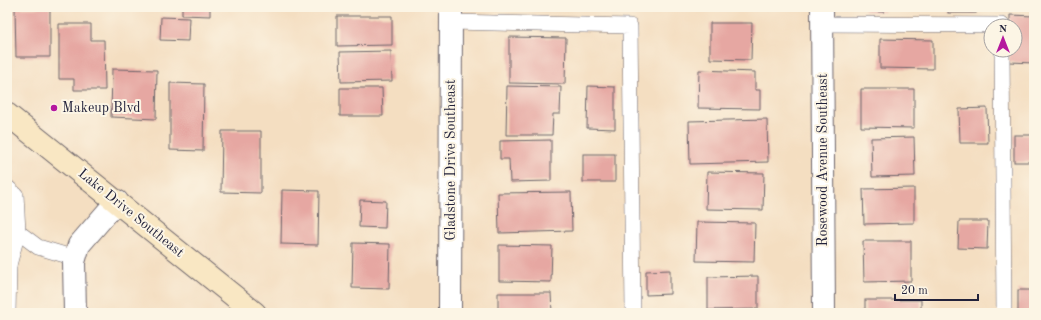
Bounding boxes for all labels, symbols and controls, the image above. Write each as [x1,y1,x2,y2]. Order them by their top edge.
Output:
north arrow [983,18,1023,58]
text: N [999,24,1008,35]
street label: Rosewood Avenue Southeast [816,73,830,247]
street label: Gladstone Drive Southeast [444,79,458,241]
place label: Makeup Blvd [62,101,141,115]
marker: Makeup Blvd [49,103,59,113]
street label: Lake Drive Southeast [76,166,187,260]
scale bar [895,276,978,302]
text: 20 m [901,285,928,297]

